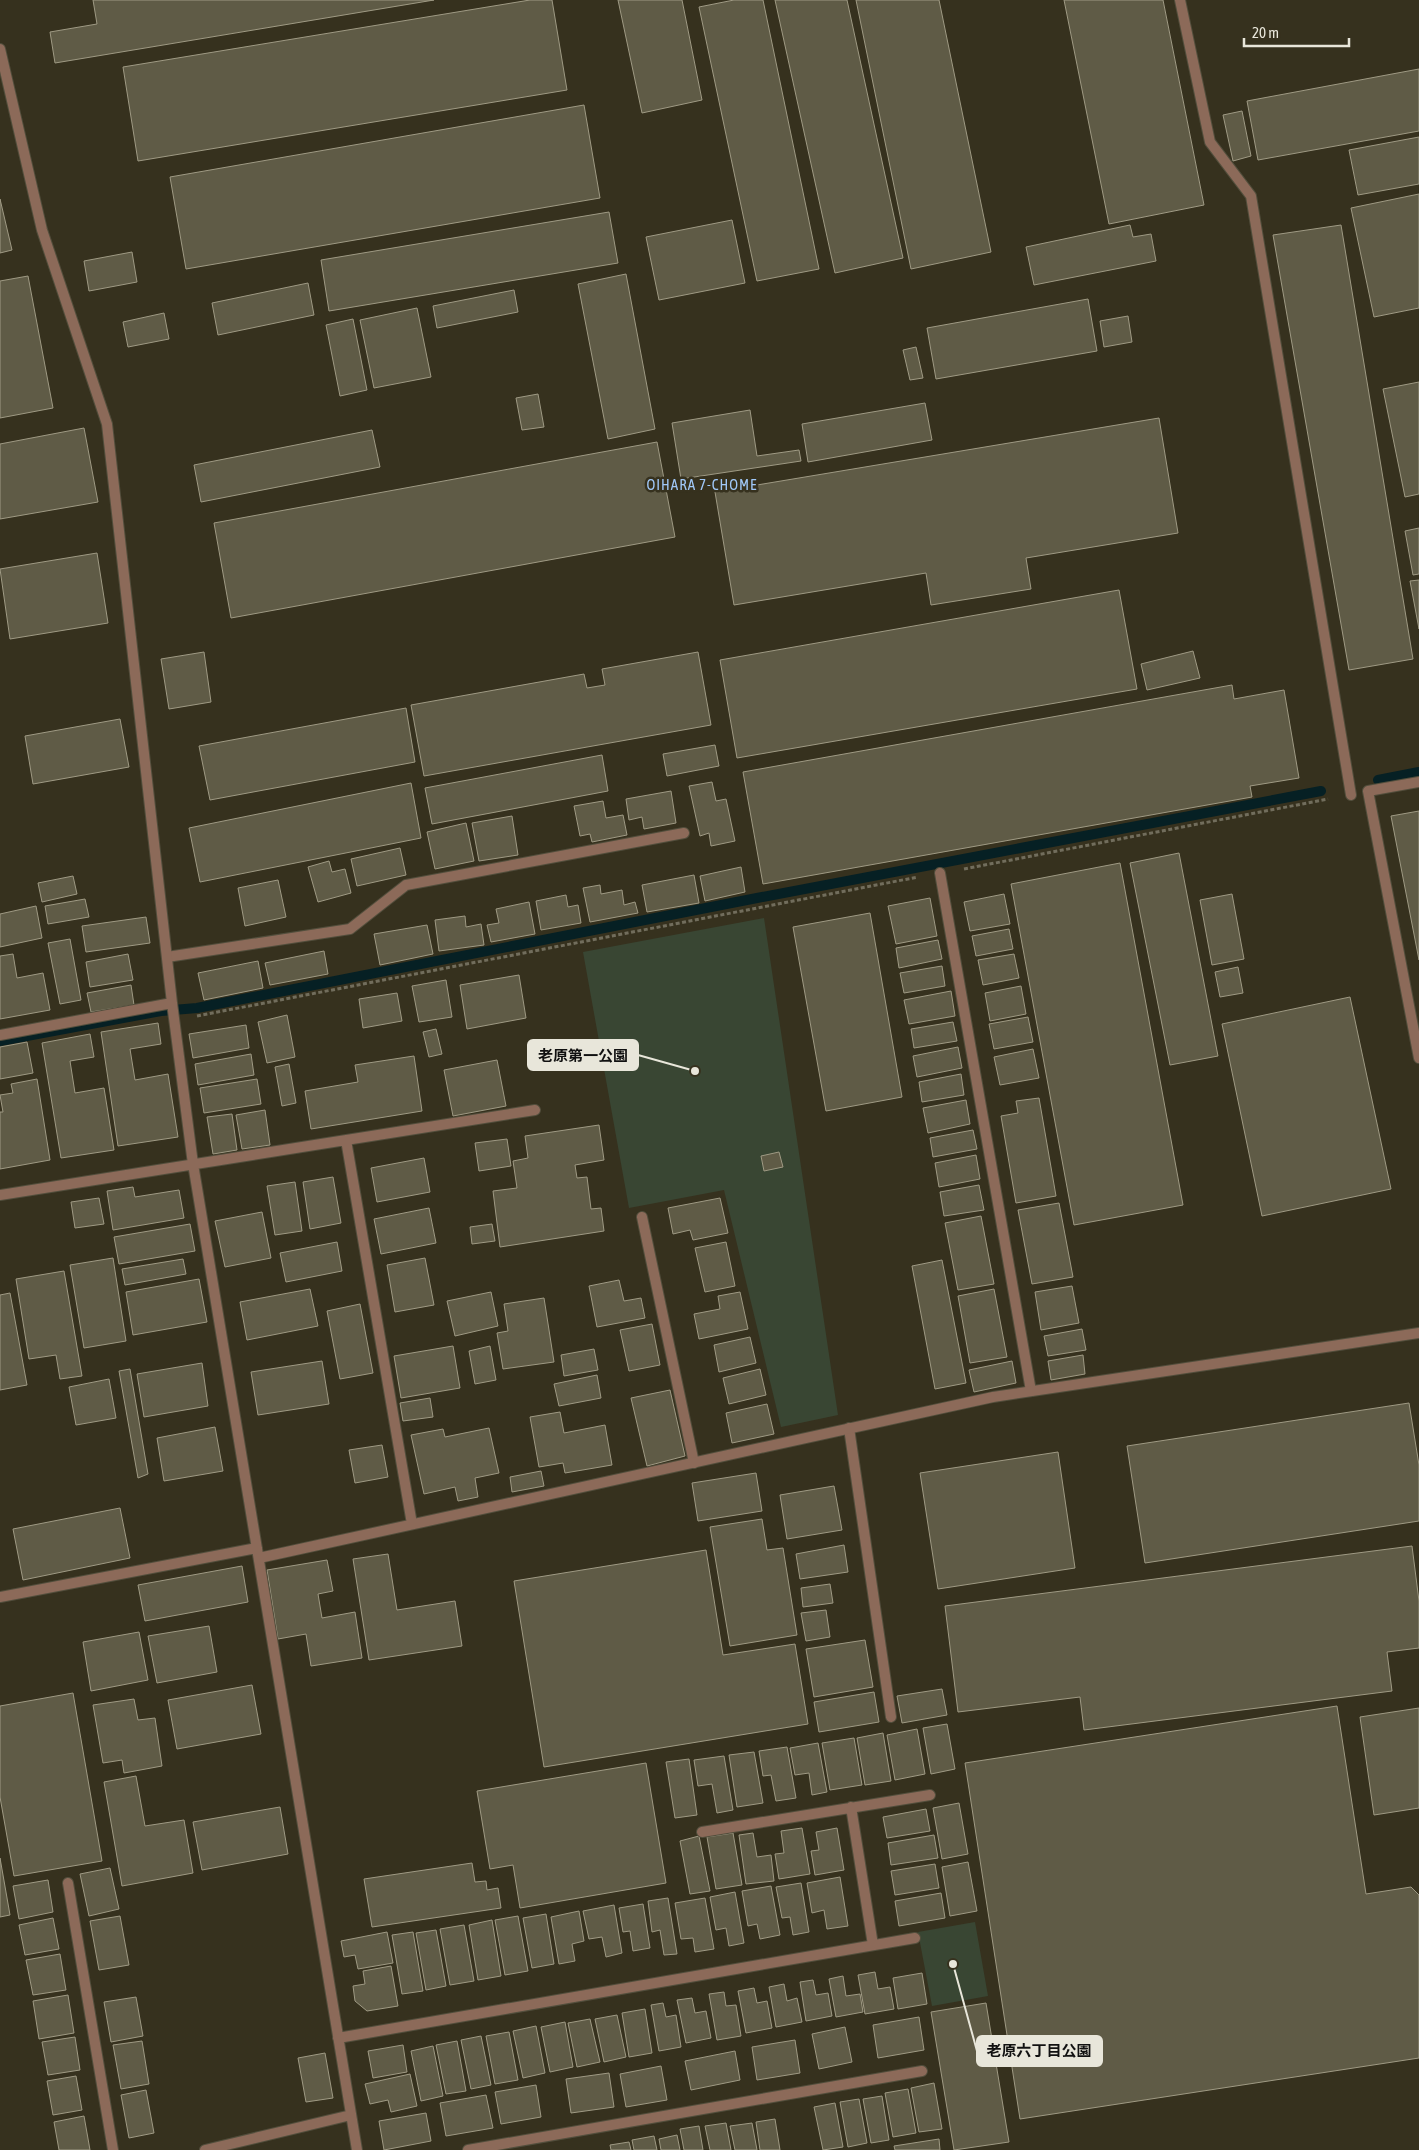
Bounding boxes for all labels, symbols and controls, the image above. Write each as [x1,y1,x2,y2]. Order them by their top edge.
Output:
scale bar [1244,15,1349,47]
text: 20 m [1252,24,1279,41]
district label: OIHARA 7-CHOME [646,476,758,493]
callout: 老原第一公園 [528,1040,638,1070]
text: 老原第一公園 [538,1047,628,1064]
callout: 老原六丁目公園 [977,2036,1102,2066]
text: 老原六丁目公園 [986,2042,1092,2059]

